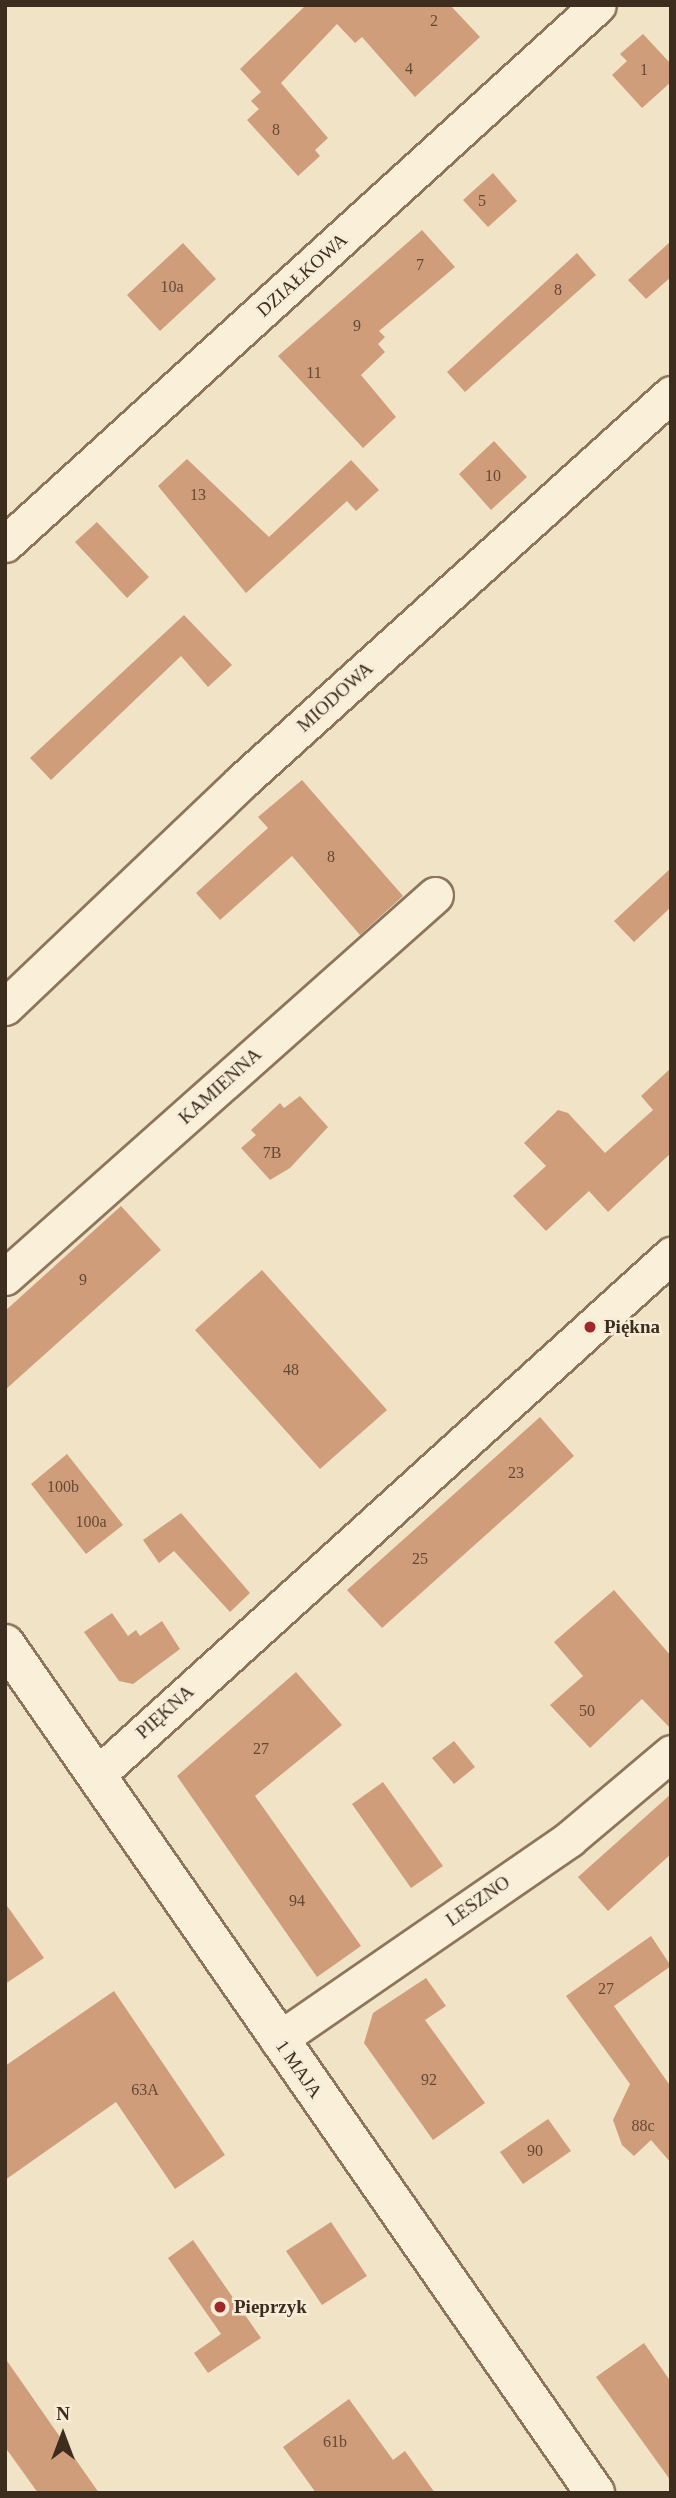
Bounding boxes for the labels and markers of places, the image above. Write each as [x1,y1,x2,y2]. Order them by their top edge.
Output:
place label: Piękna [604,1316,660,1338]
marker: Piękna [582,1319,598,1335]
place label: Pieprzyk [234,2296,307,2318]
marker: Pieprzyk [212,2299,228,2315]

